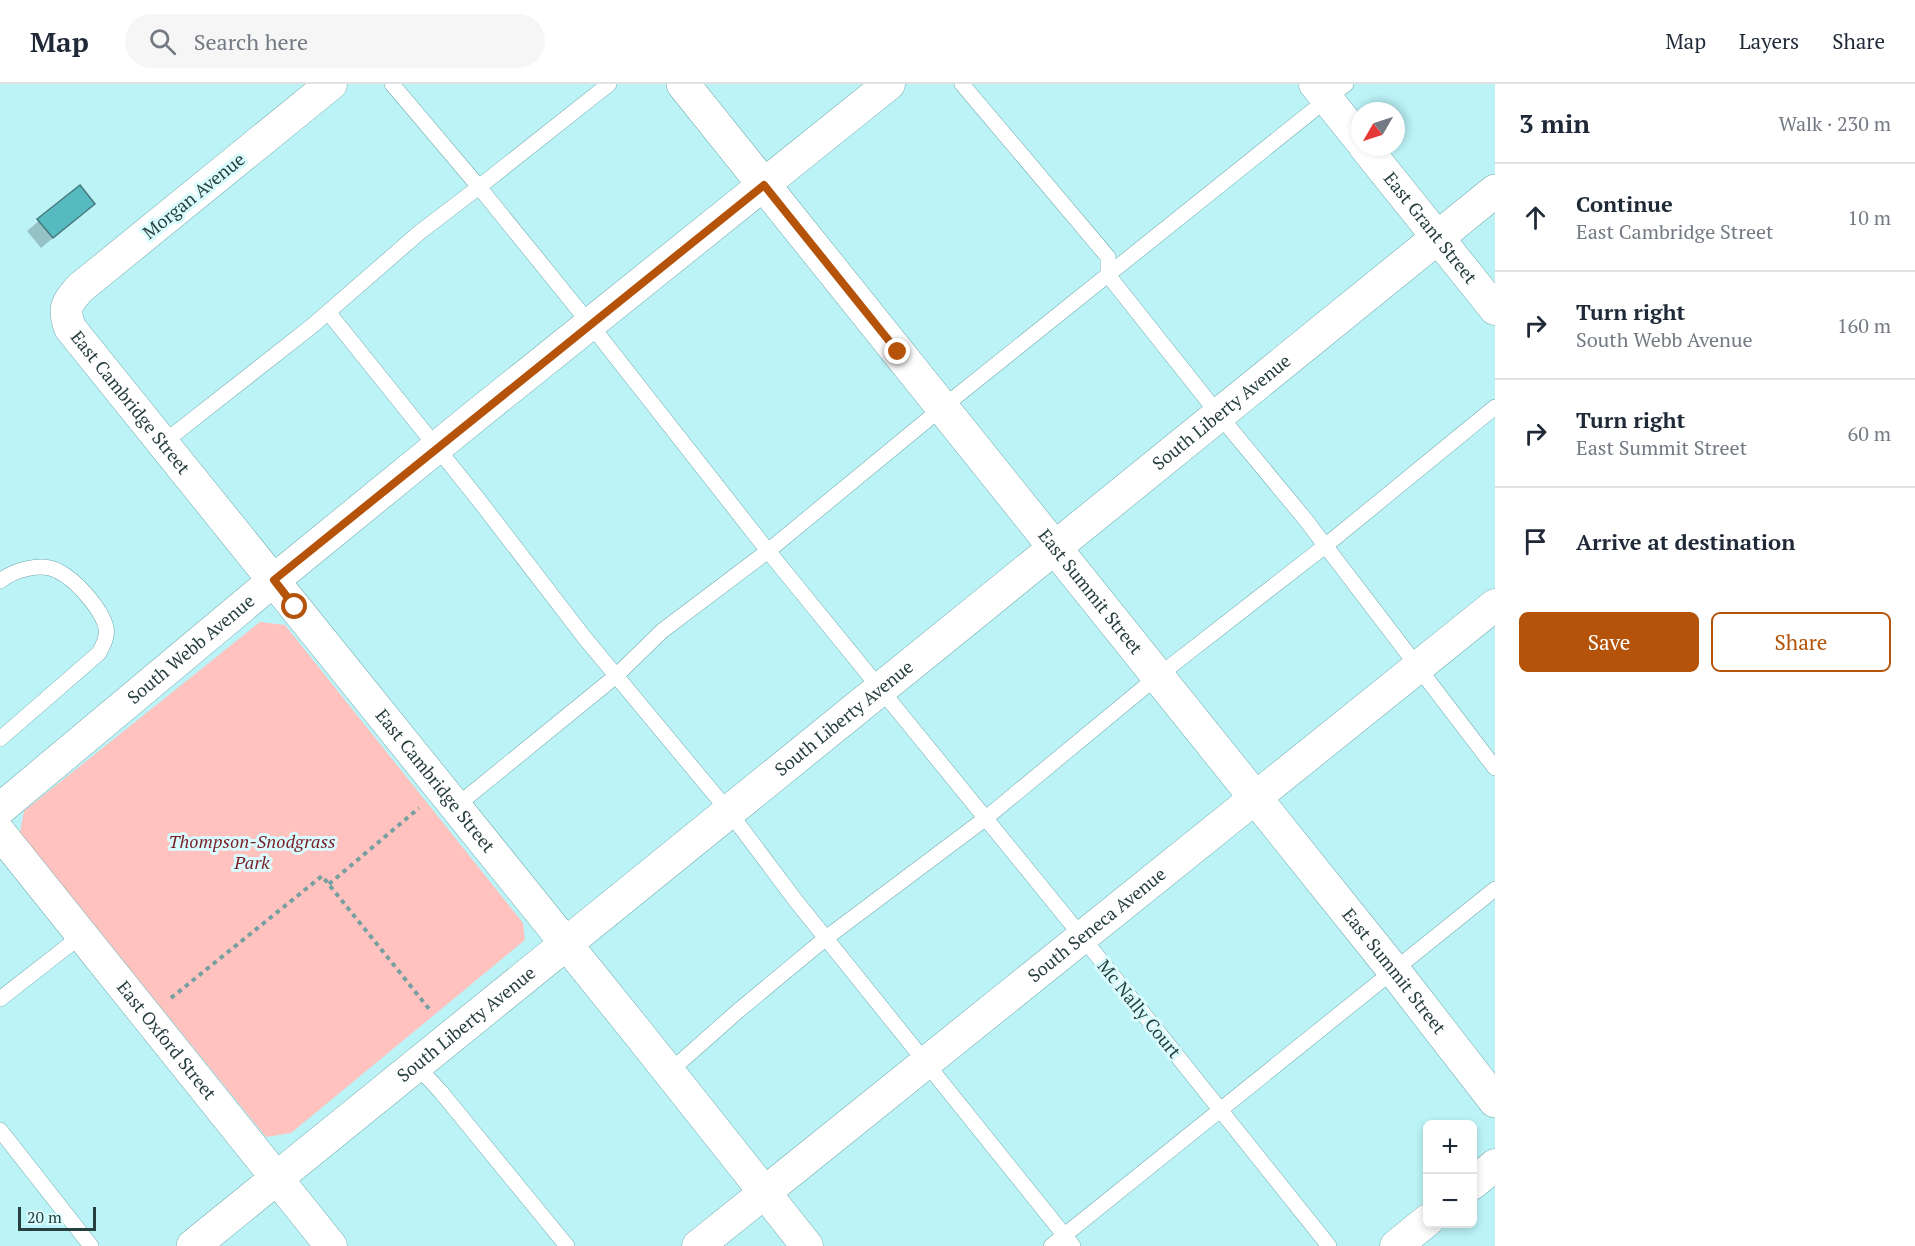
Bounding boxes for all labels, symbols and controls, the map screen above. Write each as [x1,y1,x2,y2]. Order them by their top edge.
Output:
search box [125,14,545,68]
text: Map [30,23,89,60]
icon: search [146,25,179,58]
text: Search here [194,27,308,56]
text: Map [1665,27,1706,55]
text: Layers [1739,27,1799,55]
text: Share [1832,27,1885,55]
north arrow [1351,102,1405,156]
text: 3 min [1519,106,1590,140]
text: Walk · 230 m [1779,110,1891,137]
street label: Morgan Avenue [137,147,249,244]
street label: East Grant Street [1379,167,1483,289]
text: Continue [1576,189,1673,218]
icon: ahead [1519,201,1552,234]
text: 10 m [1848,204,1891,231]
text: East Cambridge Street [1576,218,1773,245]
text: Turn right [1576,297,1685,326]
icon: right [1519,309,1552,342]
text: 160 m [1837,312,1891,339]
street label: East Cambridge Street [66,325,196,479]
text: South Webb Avenue [1576,326,1752,353]
route end [884,338,910,364]
street label: South Liberty Avenue [1147,348,1295,475]
text: Turn right [1576,405,1685,434]
icon: right [1519,417,1552,450]
text: 60 m [1848,420,1891,447]
text: East Summit Street [1576,434,1747,461]
street label: East Summit Street [1033,524,1149,659]
icon: arrive [1519,525,1552,558]
text: Arrive at destination [1576,527,1795,556]
street label: South Webb Avenue [122,588,259,709]
route start [281,593,307,619]
button: Save [1519,612,1699,672]
button: Share [1711,612,1891,672]
street label: South Liberty Avenue [769,654,918,781]
street label: East Cambridge Street [371,704,501,857]
park label: Thompson-Snodgrass Park [168,829,336,874]
street label: South Seneca Avenue [1022,862,1170,987]
street label: East Summit Street [1337,903,1452,1039]
street label: Mc Nally Court [1093,954,1187,1063]
street label: South Liberty Avenue [392,960,540,1087]
street label: East Oxford Street [112,975,222,1105]
map controls [1423,1120,1477,1228]
button: + [1423,1120,1477,1174]
button: − [1423,1174,1477,1228]
scale bar [18,1204,96,1232]
text: 20 m [27,1206,62,1228]

